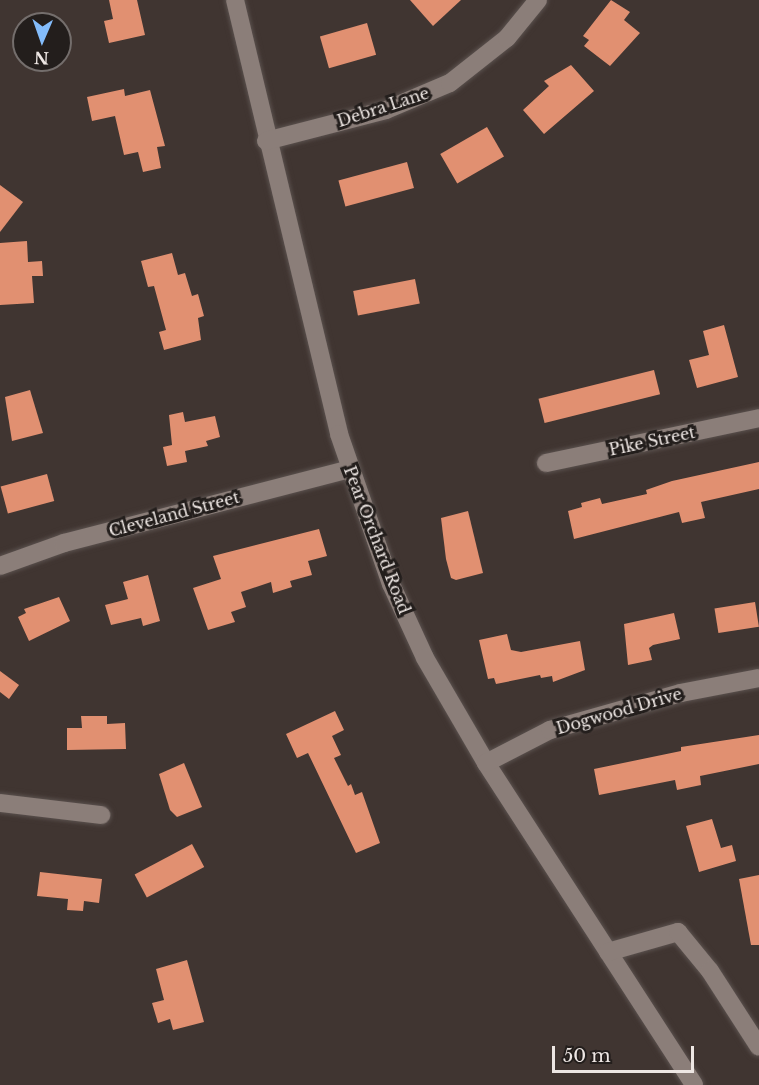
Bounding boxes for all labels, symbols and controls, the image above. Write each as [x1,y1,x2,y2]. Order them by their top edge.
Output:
north arrow [12,12,72,72]
text: N [34,48,49,68]
street label: Debra Lane [335,83,431,131]
street label: Pike Street [607,423,697,459]
street label: Pear Orchard Road [340,463,414,617]
street label: Cleveland Street [107,487,241,541]
street label: Dogwood Drive [554,684,684,738]
scale bar [555,1034,698,1072]
text: 50 m [563,1045,611,1067]

